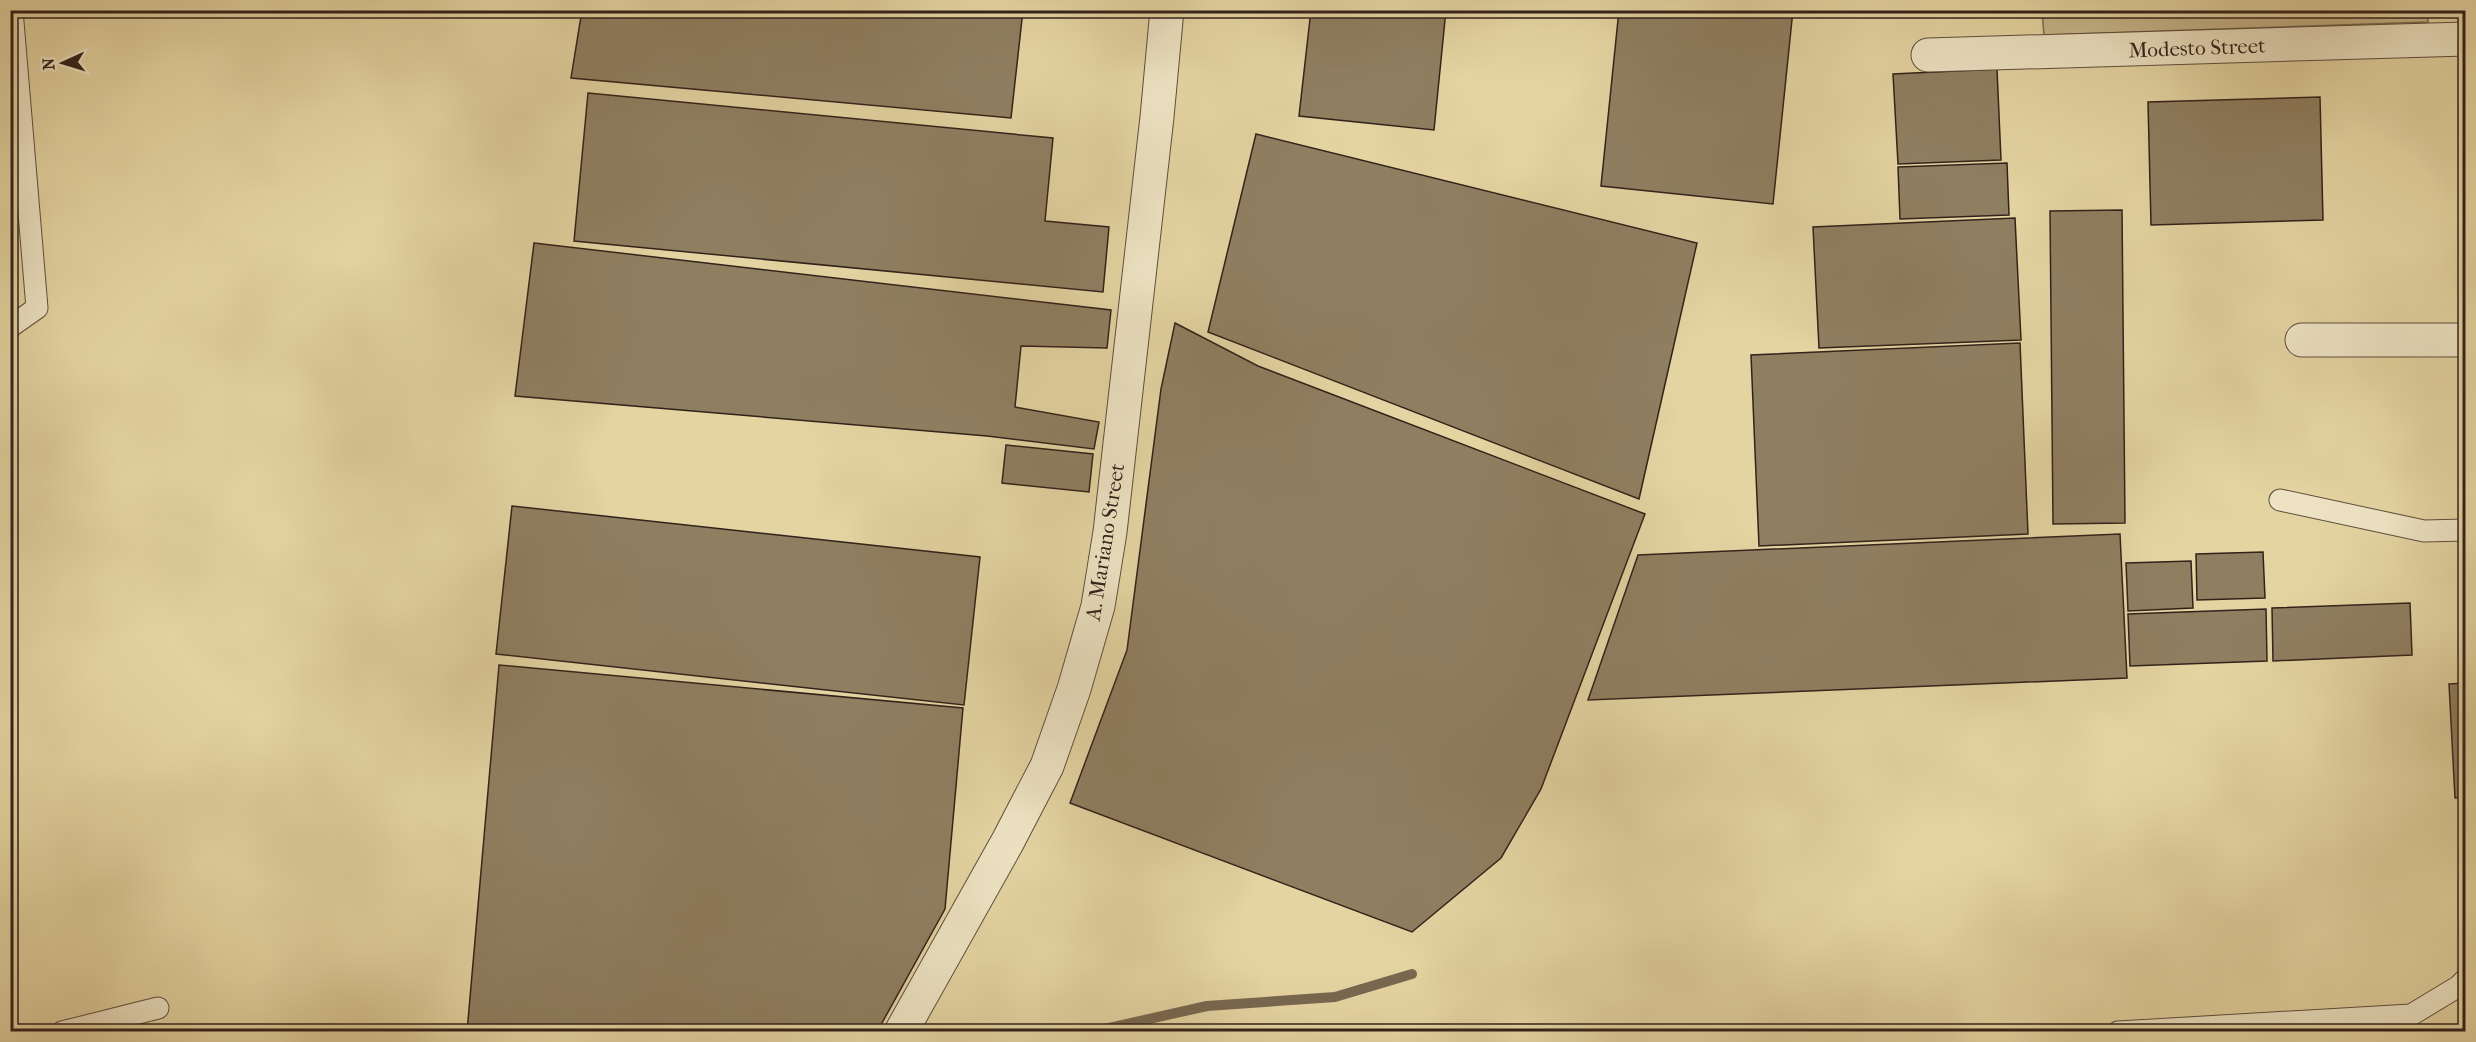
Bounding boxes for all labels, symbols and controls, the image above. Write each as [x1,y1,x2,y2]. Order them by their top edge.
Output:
north arrow [33,33,93,93]
street label: Modesto Street [2128,34,2267,62]
text: N [39,56,58,71]
street label: A. Mariano Street [1081,461,1129,623]

